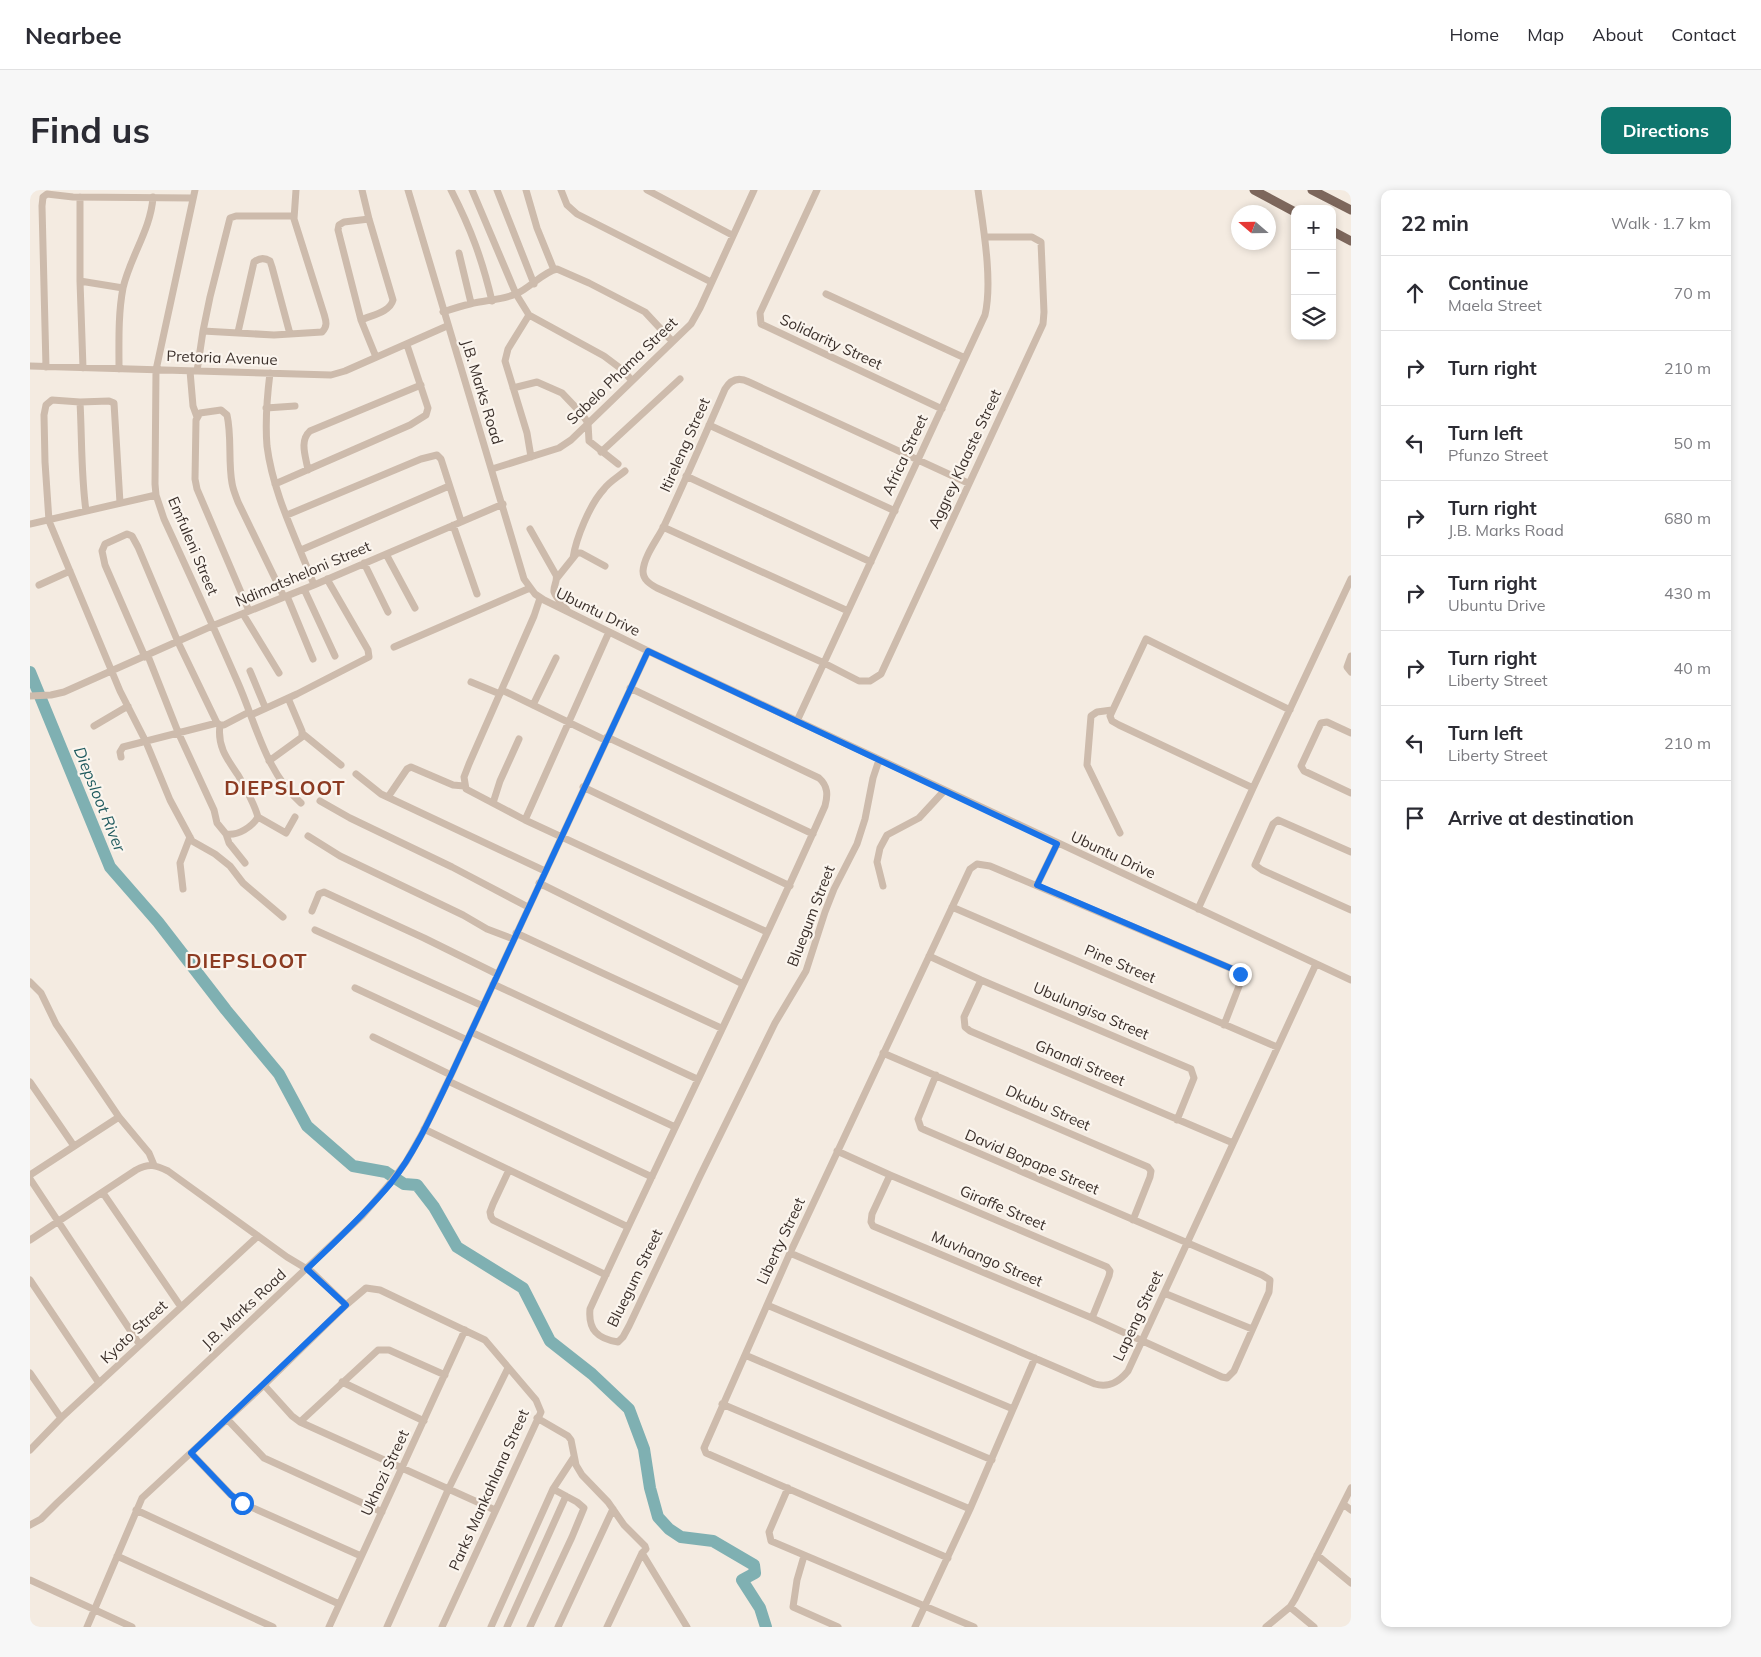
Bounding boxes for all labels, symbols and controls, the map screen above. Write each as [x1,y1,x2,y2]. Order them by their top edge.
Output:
text: Nearbee [25,20,122,50]
text: Home [1449,23,1499,46]
text: Map [1527,23,1564,46]
text: About [1592,23,1643,46]
text: Contact [1671,23,1736,46]
button: Directions [1601,107,1731,154]
text: Find us [30,108,150,152]
north arrow [1231,205,1276,250]
map controls [1291,205,1336,340]
button: + [1291,205,1336,250]
text: 22 min [1401,210,1469,236]
text: Walk · 1.7 km [1611,213,1711,233]
button: − [1291,250,1336,295]
text: Continue [1448,271,1528,295]
icon: ahead [1401,279,1429,307]
text: 70 m [1674,283,1711,303]
button: layers [1291,295,1336,340]
text: Maela Street [1448,295,1542,315]
street label: Solidarity Street [777,310,885,374]
street label: Sabelo Phama Street [562,313,681,428]
street label: J.B. Marks Road [458,337,507,447]
street label: Pretoria Avenue [166,346,278,369]
icon: right [1401,354,1429,382]
text: Turn right [1448,356,1537,380]
text: 210 m [1664,358,1711,378]
street label: Aggrey Klaaste Street [924,386,1005,531]
street label: Itireleng Street [655,395,714,495]
street label: Africa Street [878,411,931,498]
text: Turn left [1448,421,1523,445]
icon: left [1401,429,1429,457]
text: 50 m [1674,433,1711,453]
text: Pfunzo Street [1448,445,1548,465]
street label: Emfuleni Street [164,494,223,598]
text: Turn right [1448,496,1537,520]
icon: right [1401,504,1429,532]
text: 680 m [1664,508,1711,528]
text: J.B. Marks Road [1448,520,1564,540]
street label: Ndimatsheloni Street [232,536,373,611]
text: Turn right [1448,571,1537,595]
icon: right [1401,579,1429,607]
street label: Ubuntu Drive [553,583,643,640]
text: 430 m [1664,583,1711,603]
text: Ubuntu Drive [1448,595,1546,615]
text: Turn right [1448,646,1537,670]
icon: right [1401,654,1429,682]
text: 40 m [1674,658,1711,678]
text: Liberty Street [1448,670,1548,690]
text: Turn left [1448,721,1523,745]
icon: left [1401,729,1429,757]
text: 210 m [1664,733,1711,753]
water label: Diepsloot River [70,744,131,856]
text: Liberty Street [1448,745,1548,765]
district label: DIEPSLOOT [224,775,346,800]
icon: arrive [1401,804,1429,832]
text: Arrive at destination [1448,806,1634,830]
street label: Ubuntu Drive [1068,827,1159,882]
street label: Bluegum Street [783,863,839,969]
street label: Pine Street [1082,940,1159,987]
district label: DIEPSLOOT [186,948,308,973]
route end [1229,963,1252,986]
street label: Ubulungisa Street [1030,978,1152,1044]
street label: Ghandi Street [1033,1035,1128,1090]
street label: Dkubu Street [1003,1080,1093,1135]
street label: David Bopape Street [962,1125,1102,1198]
street label: Giraffe Street [957,1181,1049,1234]
street label: Liberty Street [752,1194,809,1287]
street label: Bluegum Street [603,1226,667,1330]
street label: Muvhango Street [929,1227,1046,1291]
street label: J.B. Marks Road [197,1265,290,1353]
street label: Lapeng Street [1108,1268,1167,1364]
street label: Kyoto Street [96,1296,171,1367]
street label: Parks Mankahlana Street [444,1406,533,1573]
street label: Ukhozi Street [356,1427,413,1519]
route start [231,1492,254,1515]

